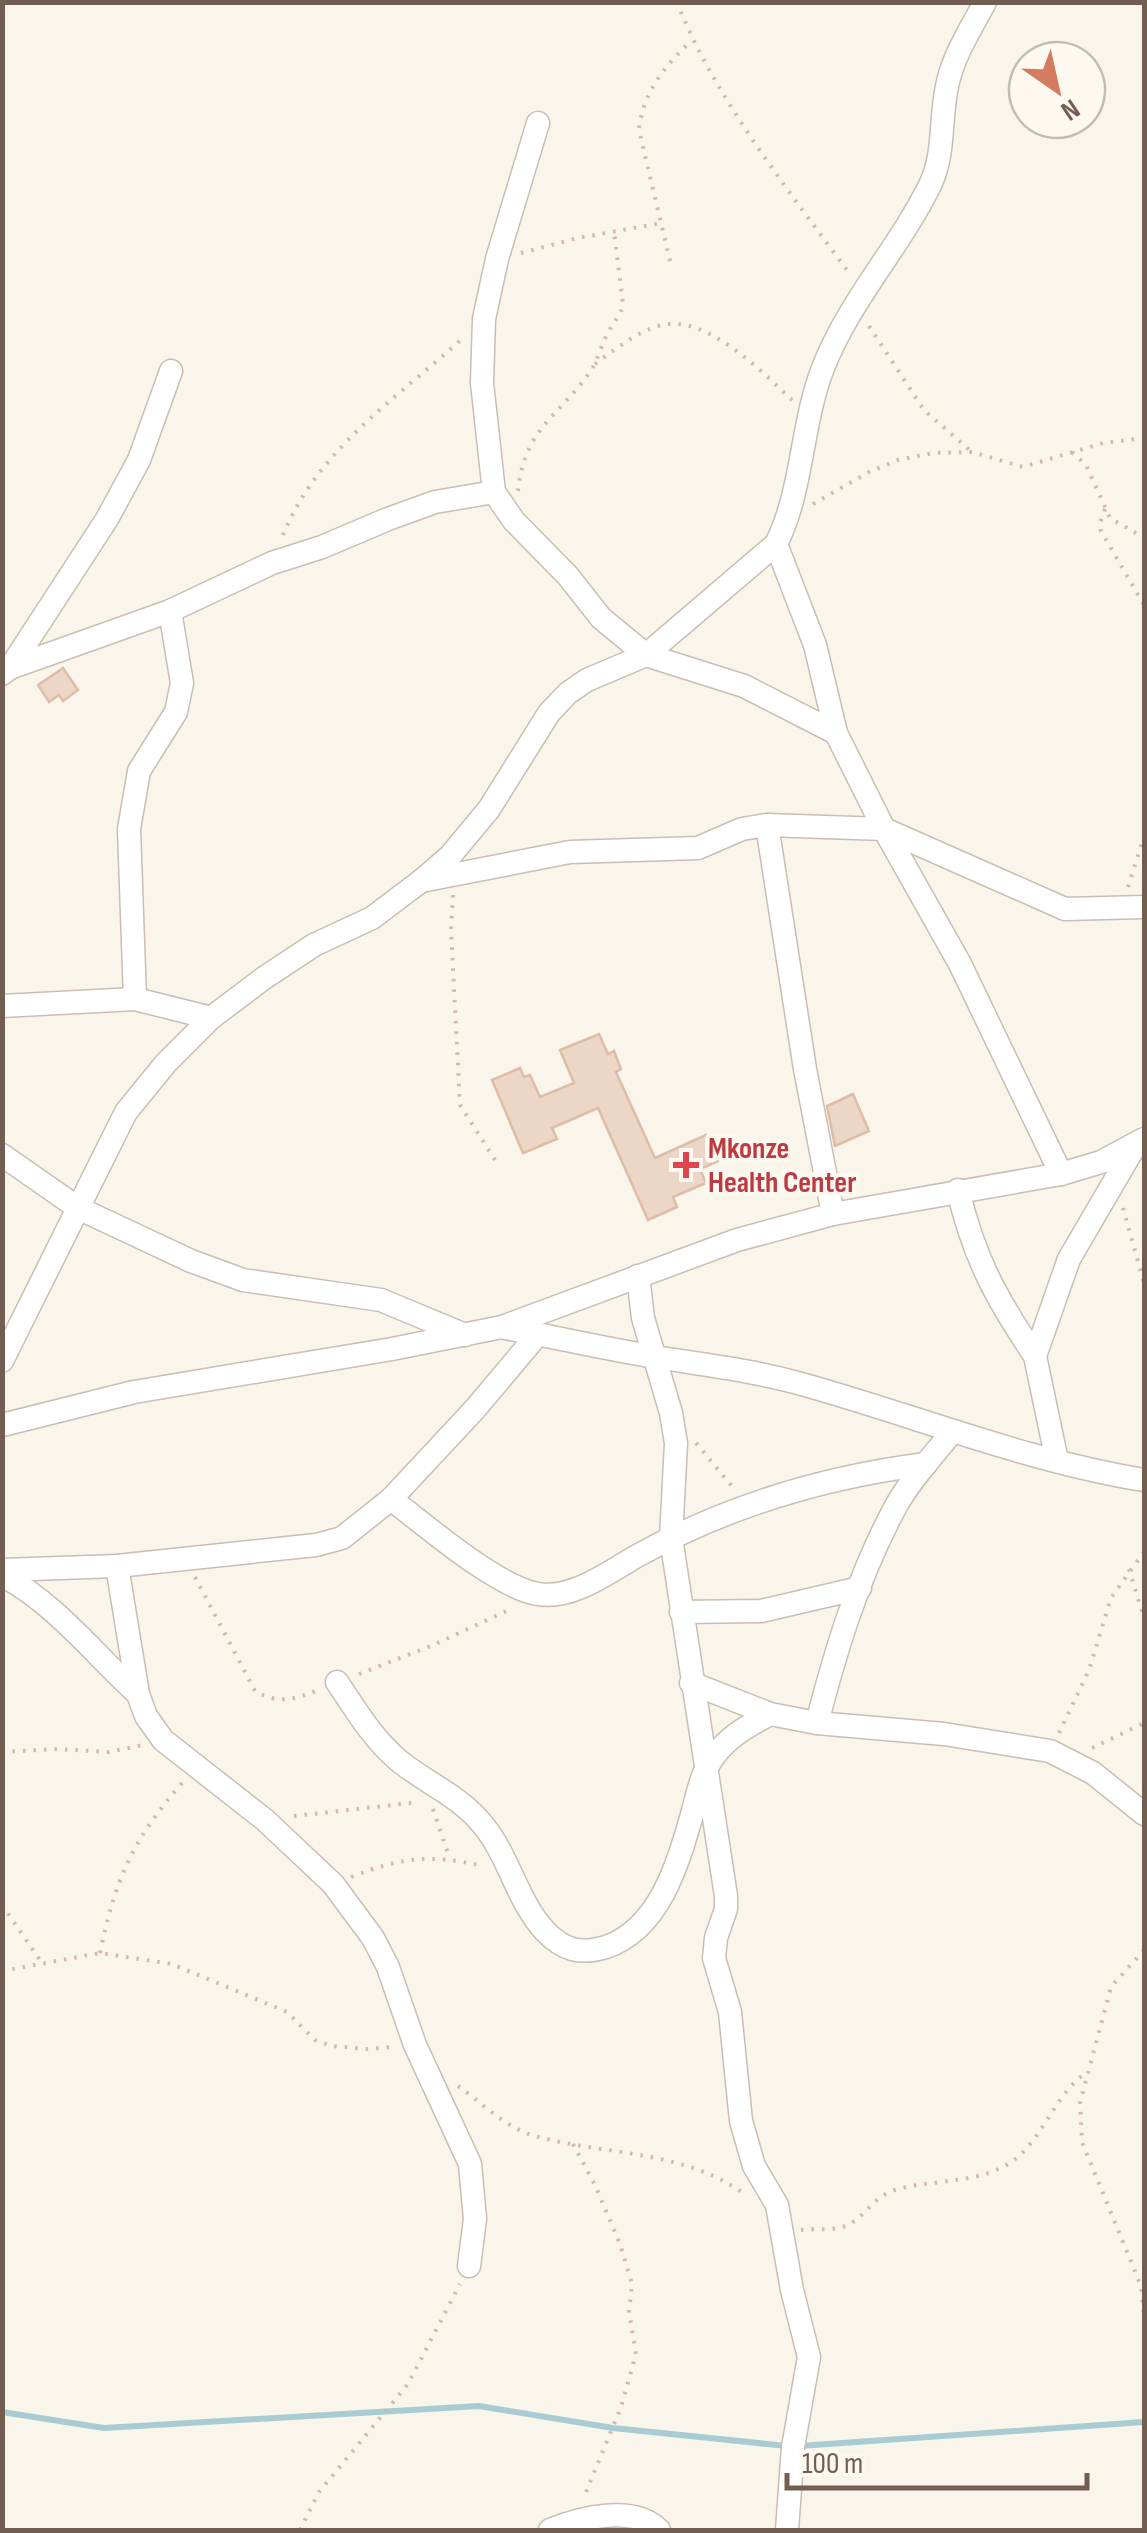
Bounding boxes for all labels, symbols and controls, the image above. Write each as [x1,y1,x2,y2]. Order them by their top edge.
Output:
north arrow [1007,40,1107,140]
text: N [1055,92,1086,127]
place label: Mkonze Health Center [708,1131,856,1201]
marker: Mkonze Health Center [673,1152,699,1178]
scale bar [787,2428,1087,2490]
text: 100 m [802,2446,863,2482]

